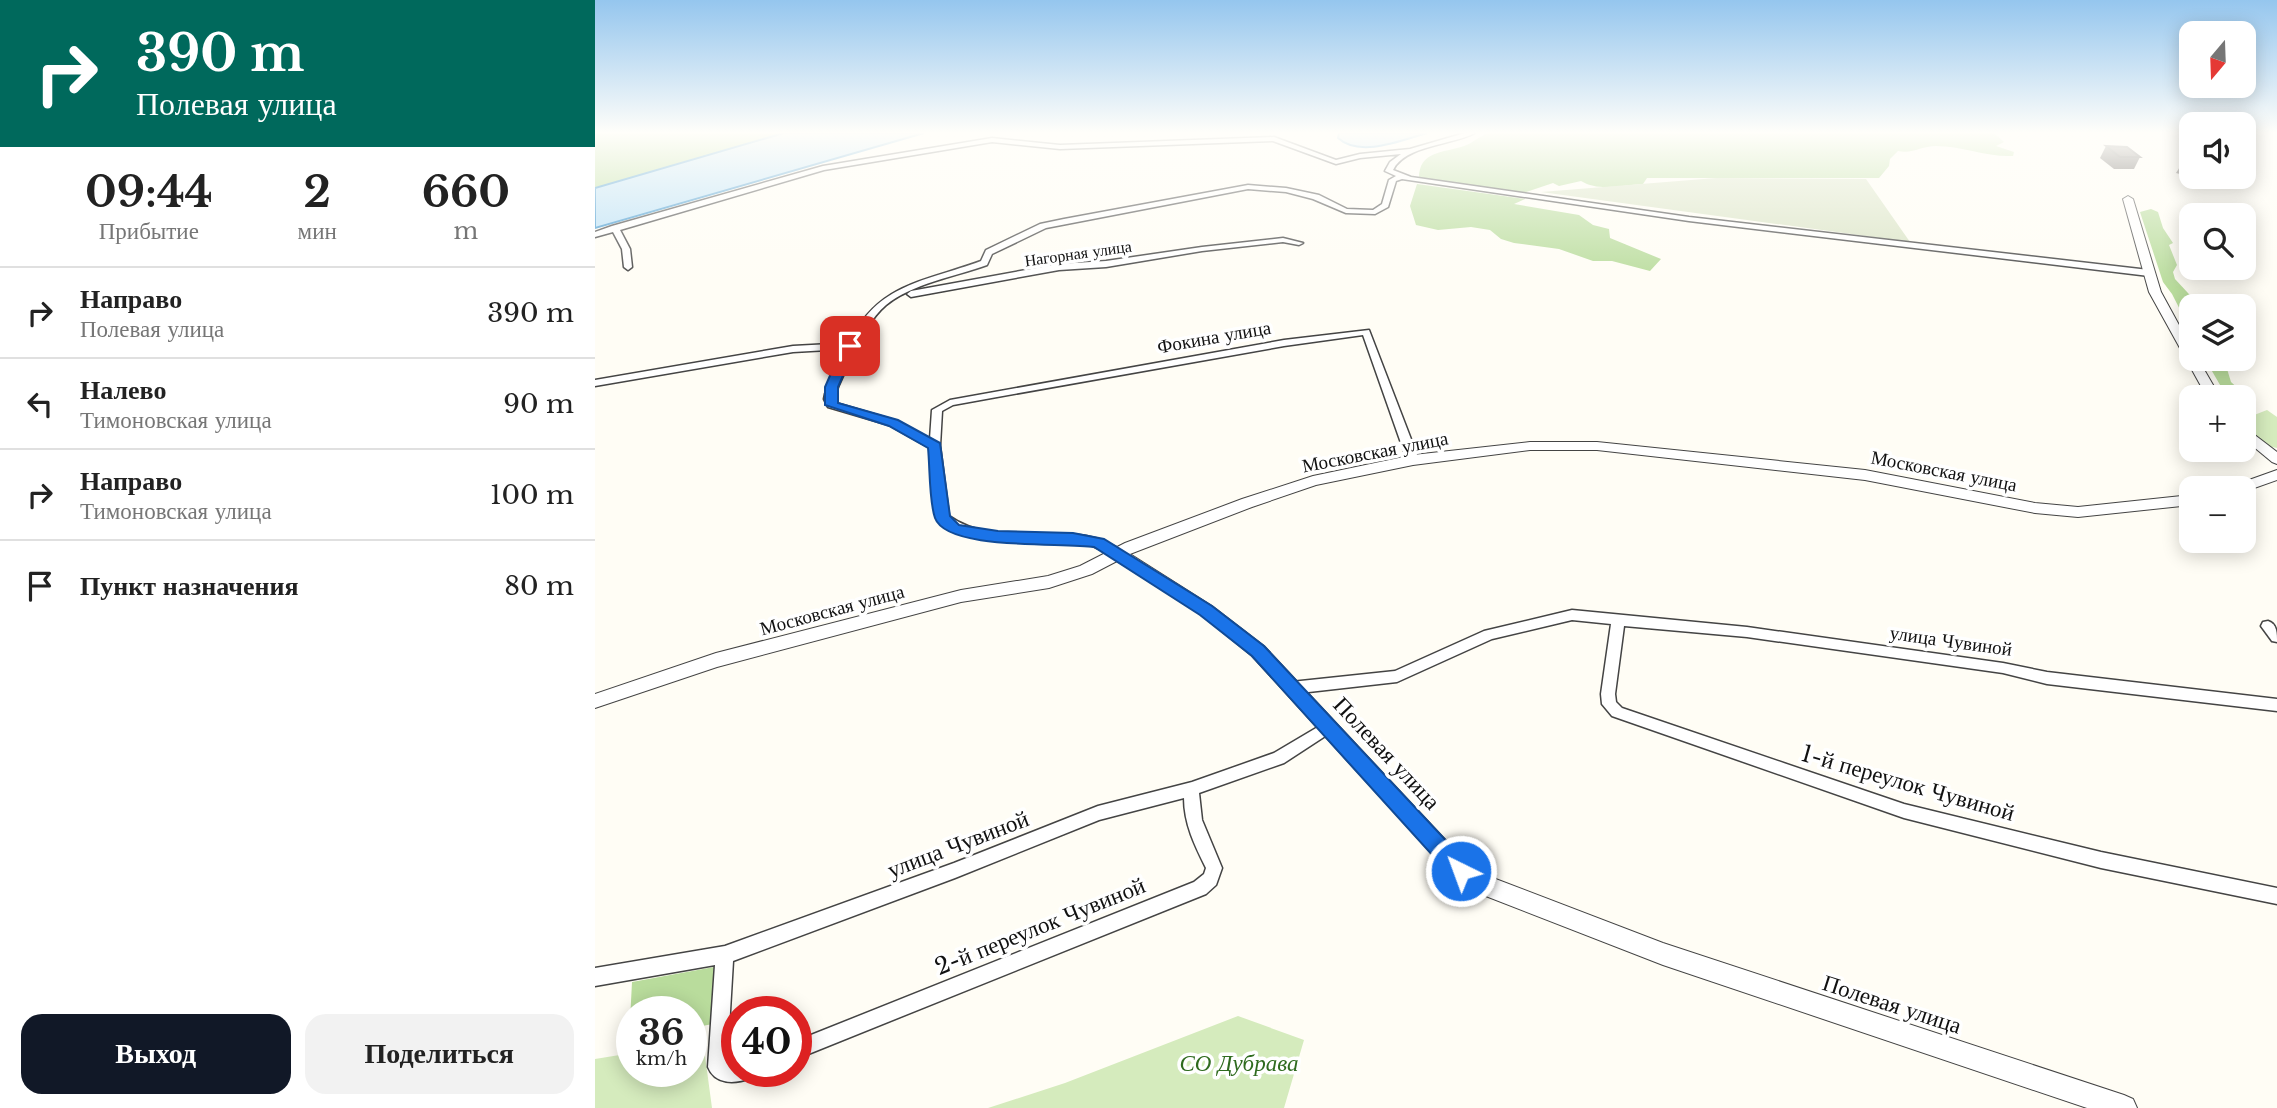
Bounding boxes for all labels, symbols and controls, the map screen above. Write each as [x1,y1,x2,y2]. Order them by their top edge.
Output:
north arrow [2179,21,2256,98]
map controls [2179,21,2256,553]
text: 390 m [136,23,304,84]
icon: right [21,28,112,119]
text: Полевая улица [136,84,337,124]
button: sound [2179,112,2256,189]
text: 09:44 [85,166,213,218]
text: 2 [304,166,331,218]
text: 660 [422,166,510,218]
button: search [2179,203,2256,280]
text: Прибытие [99,217,199,245]
text: мин [298,217,337,245]
text: m [454,217,478,245]
street label: Нагорная улица [1023,236,1133,270]
text: Направо [80,283,182,315]
icon: right [21,294,59,332]
button: layers [2179,294,2256,371]
text: 390 m [487,297,574,329]
text: Полевая улица [80,315,224,343]
pin [820,316,880,376]
street label: Фокина улица [1155,316,1273,358]
icon: arrive [831,327,869,365]
text: Налево [80,374,166,406]
icon: left [21,385,59,423]
button: + [2179,385,2256,462]
text: 90 m [503,388,574,420]
text: Тимоновская улица [80,406,272,434]
street label: Московская улица [1300,426,1451,477]
street label: Московская улица [1869,446,2020,497]
text: Направо [80,465,182,497]
icon: right [21,476,59,514]
button: − [2179,476,2256,553]
text: 100 m [490,479,574,511]
text: Тимоновская улица [80,497,272,525]
icon: arrive [21,567,59,605]
text: Пункт назначения [80,570,298,602]
text: 80 m [504,570,574,602]
street label: Московская улица [757,580,907,640]
street label: улица Чувиной [1888,621,2014,661]
street label: Полевая улица [1328,691,1446,815]
street label: 1-й переулок Чувиной [1798,739,2018,827]
street label: улица Чувиной [883,804,1033,884]
position arrow [1424,834,1498,908]
street label: 2-й переулок Чувиной [931,871,1149,981]
street label: Полевая улица [1819,968,1965,1040]
speed limit sign: 40 [721,996,812,1087]
text: 36 [639,1011,684,1054]
button: Выход [21,1014,291,1094]
button: Поделиться [305,1014,574,1094]
text: km/h [636,1048,687,1070]
park label: СО Дубрава [1179,1049,1299,1077]

